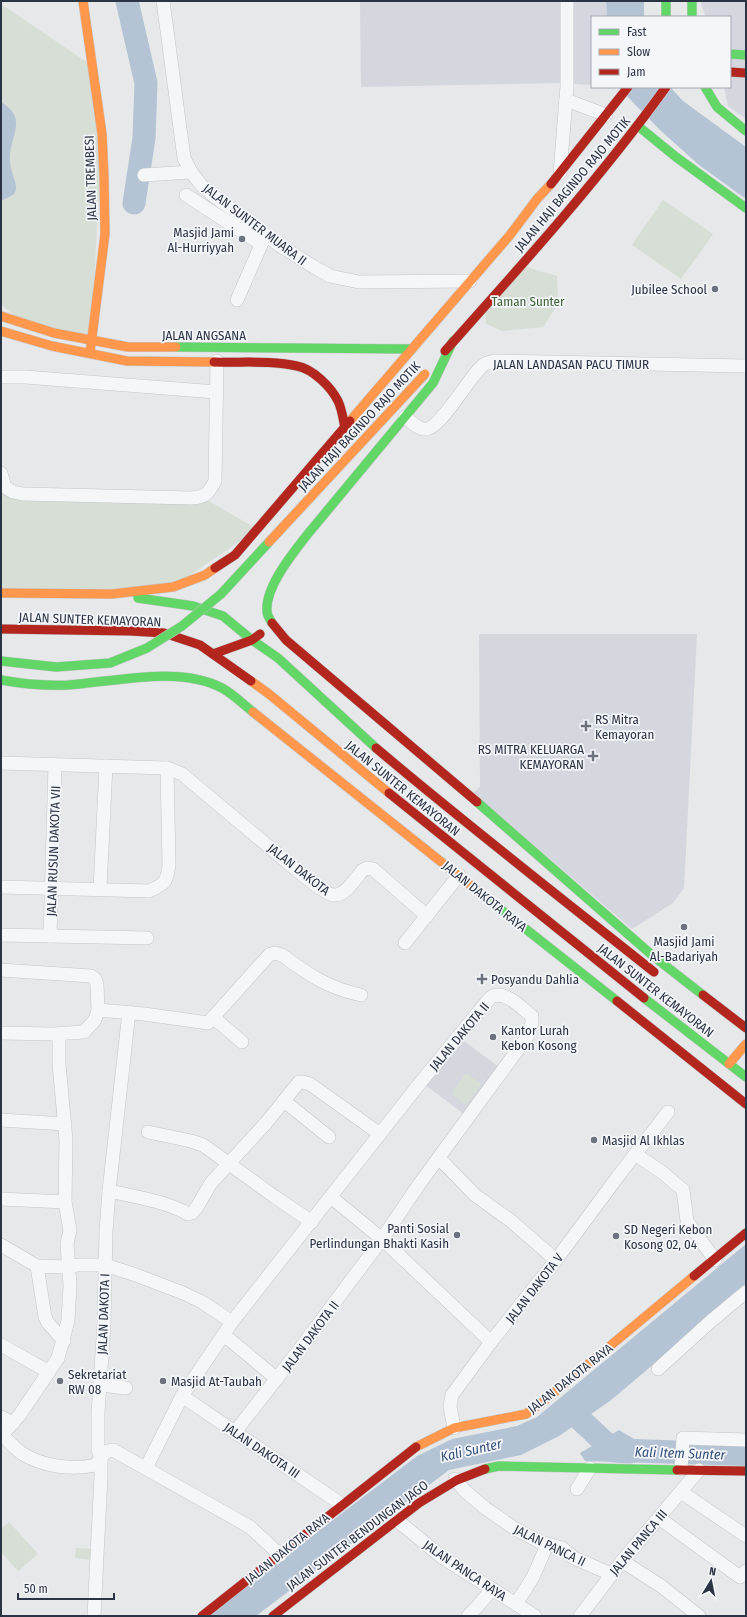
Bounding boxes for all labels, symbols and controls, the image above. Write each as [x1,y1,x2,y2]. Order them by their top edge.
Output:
legend [591,16,731,88]
text: Fast [627,25,646,39]
text: Slow [627,45,650,59]
text: Jam [627,65,645,79]
street label: JALAN HAJI BAGINDO RAJO MOTIK [511,114,633,255]
street label: JALAN TREMBESI [82,135,99,221]
street label: JALAN SUNTER MUARA II [200,181,309,268]
place label: Masjid Jami Al-Hurriyyah [167,225,234,255]
marker: Masjid Jami Al-Hurriyyah [237,234,247,244]
place label: Jubilee School [631,282,708,297]
marker: Jubilee School [710,284,720,294]
park label: Taman Sunter [491,294,565,309]
street label: JALAN ANGSANA [162,328,246,343]
street label: JALAN LANDASAN PACU TIMUR [493,357,649,372]
street label: JALAN HAJI BAGINDO RAJO MOTIK [295,358,423,494]
street label: JALAN SUNTER KEMAYORAN [18,610,162,629]
place label: RS Mitra Kemayoran [595,712,654,742]
marker: RS Mitra Kemayoran [580,720,592,732]
street label: JALAN SUNTER KEMAYORAN [343,738,463,839]
place label: RS MITRA KELUARGA KEMAYORAN [478,742,584,772]
marker: RS MITRA KELUARGA KEMAYORAN [587,750,599,762]
street label: JALAN RUSUN DAKOTA VII [44,785,63,917]
street label: JALAN DAKOTA [265,840,333,898]
street label: JALAN DAKOTA RAYA [440,858,530,935]
marker: Masjid Jami Al-Badariyah [679,922,689,932]
place label: Masjid Jami Al-Badariyah [650,934,718,964]
street label: JALAN SUNTER KEMAYORAN [595,941,717,1040]
place label: Posyandu Dahlia [491,972,579,987]
marker: Posyandu Dahlia [476,973,488,985]
street label: JALAN DAKOTA II [426,999,492,1074]
place label: Kantor Lurah Kebon Kosong [501,1023,578,1053]
marker: Kantor Lurah Kebon Kosong [488,1032,498,1042]
place label: Masjid Al Ikhlas [602,1133,685,1148]
marker: Masjid Al Ikhlas [589,1135,599,1145]
place label: Panti Sosial Perlindungan Bhakti Kasih [310,1221,450,1251]
place label: SD Negeri Kebon Kosong 02, 04 [624,1222,712,1252]
marker: Panti Sosial Perlindungan Bhakti Kasih [452,1230,462,1240]
marker: SD Negeri Kebon Kosong 02, 04 [611,1231,621,1241]
street label: JALAN DAKOTA V [502,1250,567,1326]
street label: JALAN DAKOTA I [95,1273,112,1355]
street label: JALAN DAKOTA II [279,1298,342,1375]
street label: JALAN DAKOTA RAYA [525,1340,616,1416]
place label: Sekretariat RW 08 [68,1367,127,1397]
place label: Masjid At-Taubah [171,1374,262,1389]
marker: Sekretariat RW 08 [55,1376,65,1386]
marker: Masjid At-Taubah [158,1376,168,1386]
street label: JALAN DAKOTA III [221,1420,302,1481]
water label: Kali Sunter [439,1435,504,1466]
water label: Kali Item Sunter [634,1443,727,1464]
street label: JALAN SUNTER BENDUNGAN JAGO [284,1477,431,1594]
street label: JALAN PANCA III [606,1506,670,1578]
street label: JALAN DAKOTA RAYA [242,1510,332,1587]
street label: JALAN PANCA II [511,1522,588,1569]
street label: JALAN PANCA RAYA [420,1537,509,1604]
north arrow [691,1561,731,1601]
text: N [708,1565,717,1579]
scale bar [18,1575,114,1601]
text: 50 m [24,1582,48,1596]

